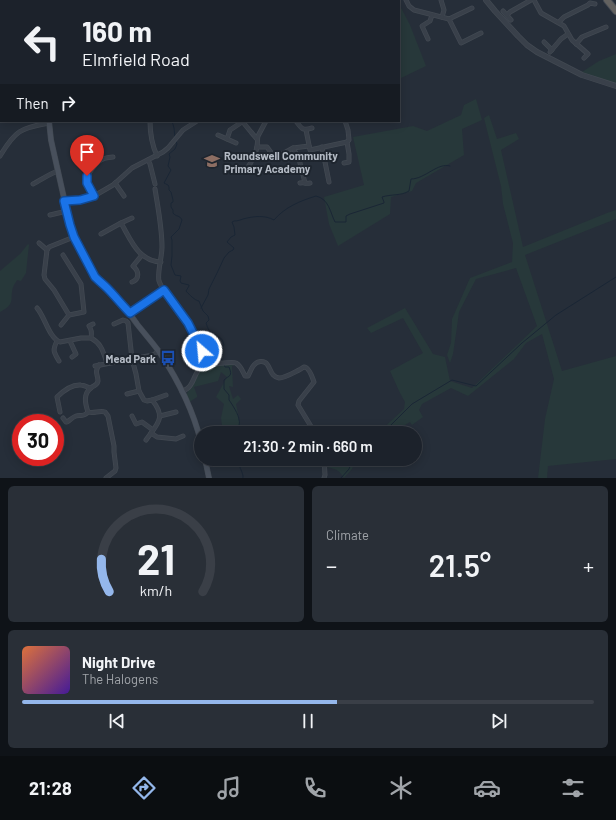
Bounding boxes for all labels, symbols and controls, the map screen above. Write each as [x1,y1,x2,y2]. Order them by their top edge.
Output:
text: 160 m [82,14,152,48]
icon: left [16,16,68,68]
text: Elmfield Road [82,48,190,70]
icon: right [57,92,79,114]
text: Then [16,94,49,112]
pin [70,135,104,176]
icon: arrive [76,141,98,163]
place label: Roundswell Community Primary Academy [224,149,338,175]
school or university icon: Roundswell Community Primary Academy [203,152,221,170]
position arrow [181,330,223,372]
bus stop icon: Mead Park [159,349,177,367]
place label: Mead Park [106,352,156,365]
speed limit sign: 30 [12,414,64,466]
text: 21:30 · 2 min · 660 m [243,437,373,455]
text: Climate [326,527,369,543]
text: 21 [137,533,175,583]
text: 21.5° [429,547,491,583]
text: − [326,552,337,578]
text: + [583,552,594,578]
text: km/h [140,582,172,599]
text: Night Drive [82,653,155,671]
text: The Halogens [82,671,158,687]
icon: previous [106,710,128,732]
icon: pause [297,710,319,732]
icon: next [488,710,510,732]
icon: directions [130,774,158,802]
icon: music [215,774,243,802]
icon: phone [301,774,329,802]
icon: climate [387,774,415,802]
icon: car [473,774,501,802]
icon: filters [559,774,587,802]
text: 21:28 [29,777,72,799]

